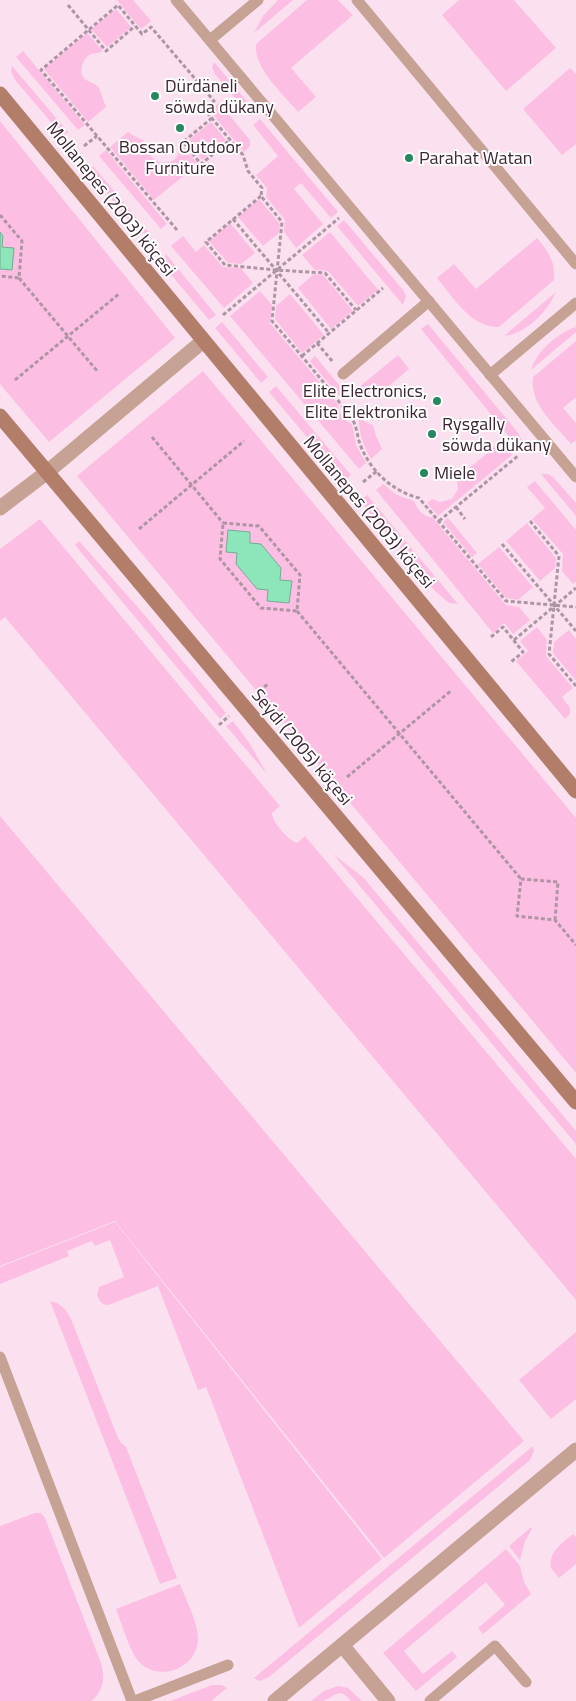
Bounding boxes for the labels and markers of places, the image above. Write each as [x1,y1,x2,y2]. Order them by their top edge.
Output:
place label: Dürdäneli söwda dükany [165,72,274,120]
marker: Dürdäneli söwda dükany [149,90,161,102]
marker: Bossan Outdoor Furniture [174,122,186,134]
place label: Bossan Outdoor Furniture [119,133,241,181]
place label: Parahat Watan [419,144,533,171]
marker: Parahat Watan [403,152,415,164]
place label: Elite Electronics, Elite Elektronika [303,377,427,425]
marker: Elite Electronics, Elite Elektronika [431,395,443,407]
place label: Rysgally söwda dükany [442,410,551,458]
marker: Rysgally söwda dükany [426,428,438,440]
place label: Miele [434,459,475,486]
marker: Miele [418,467,430,479]

